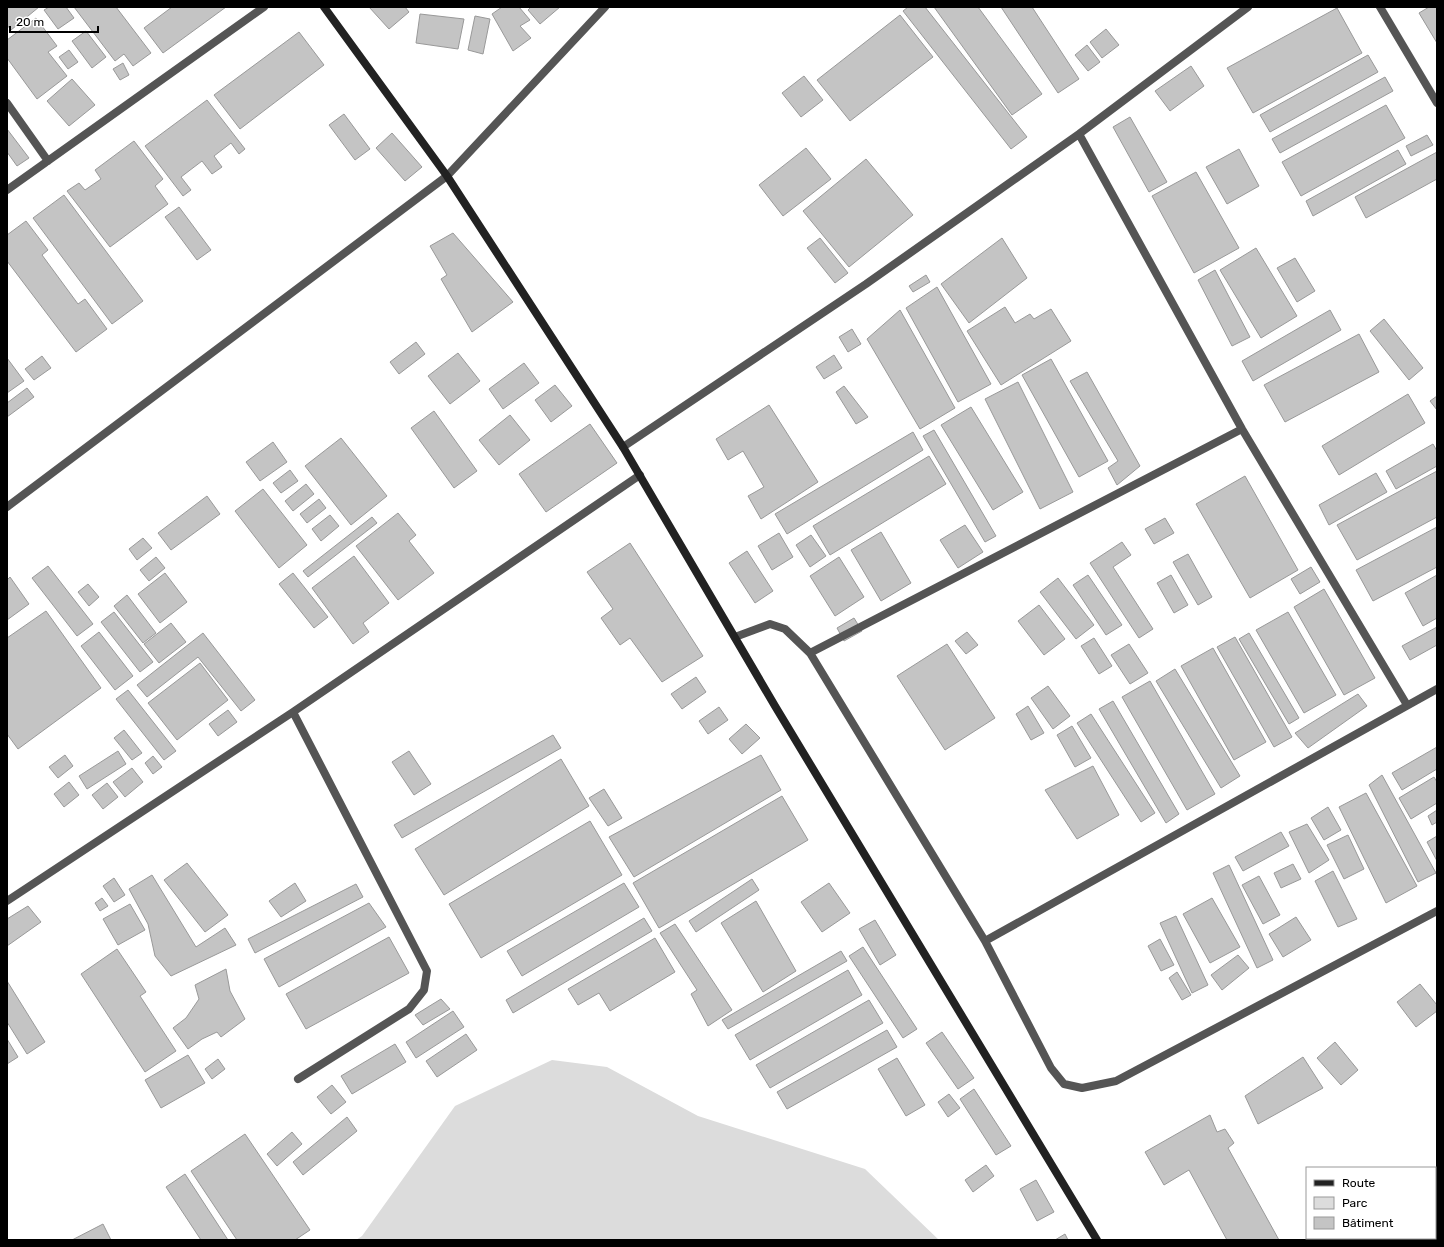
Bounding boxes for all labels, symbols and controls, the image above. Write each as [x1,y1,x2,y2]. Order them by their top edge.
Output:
scale bar [10,8,98,34]
text: 20 m [16,15,44,29]
legend [1306,1167,1436,1239]
text: Route [1342,1176,1376,1190]
text: Parc [1342,1196,1368,1210]
text: Bâtiment [1342,1216,1394,1230]

